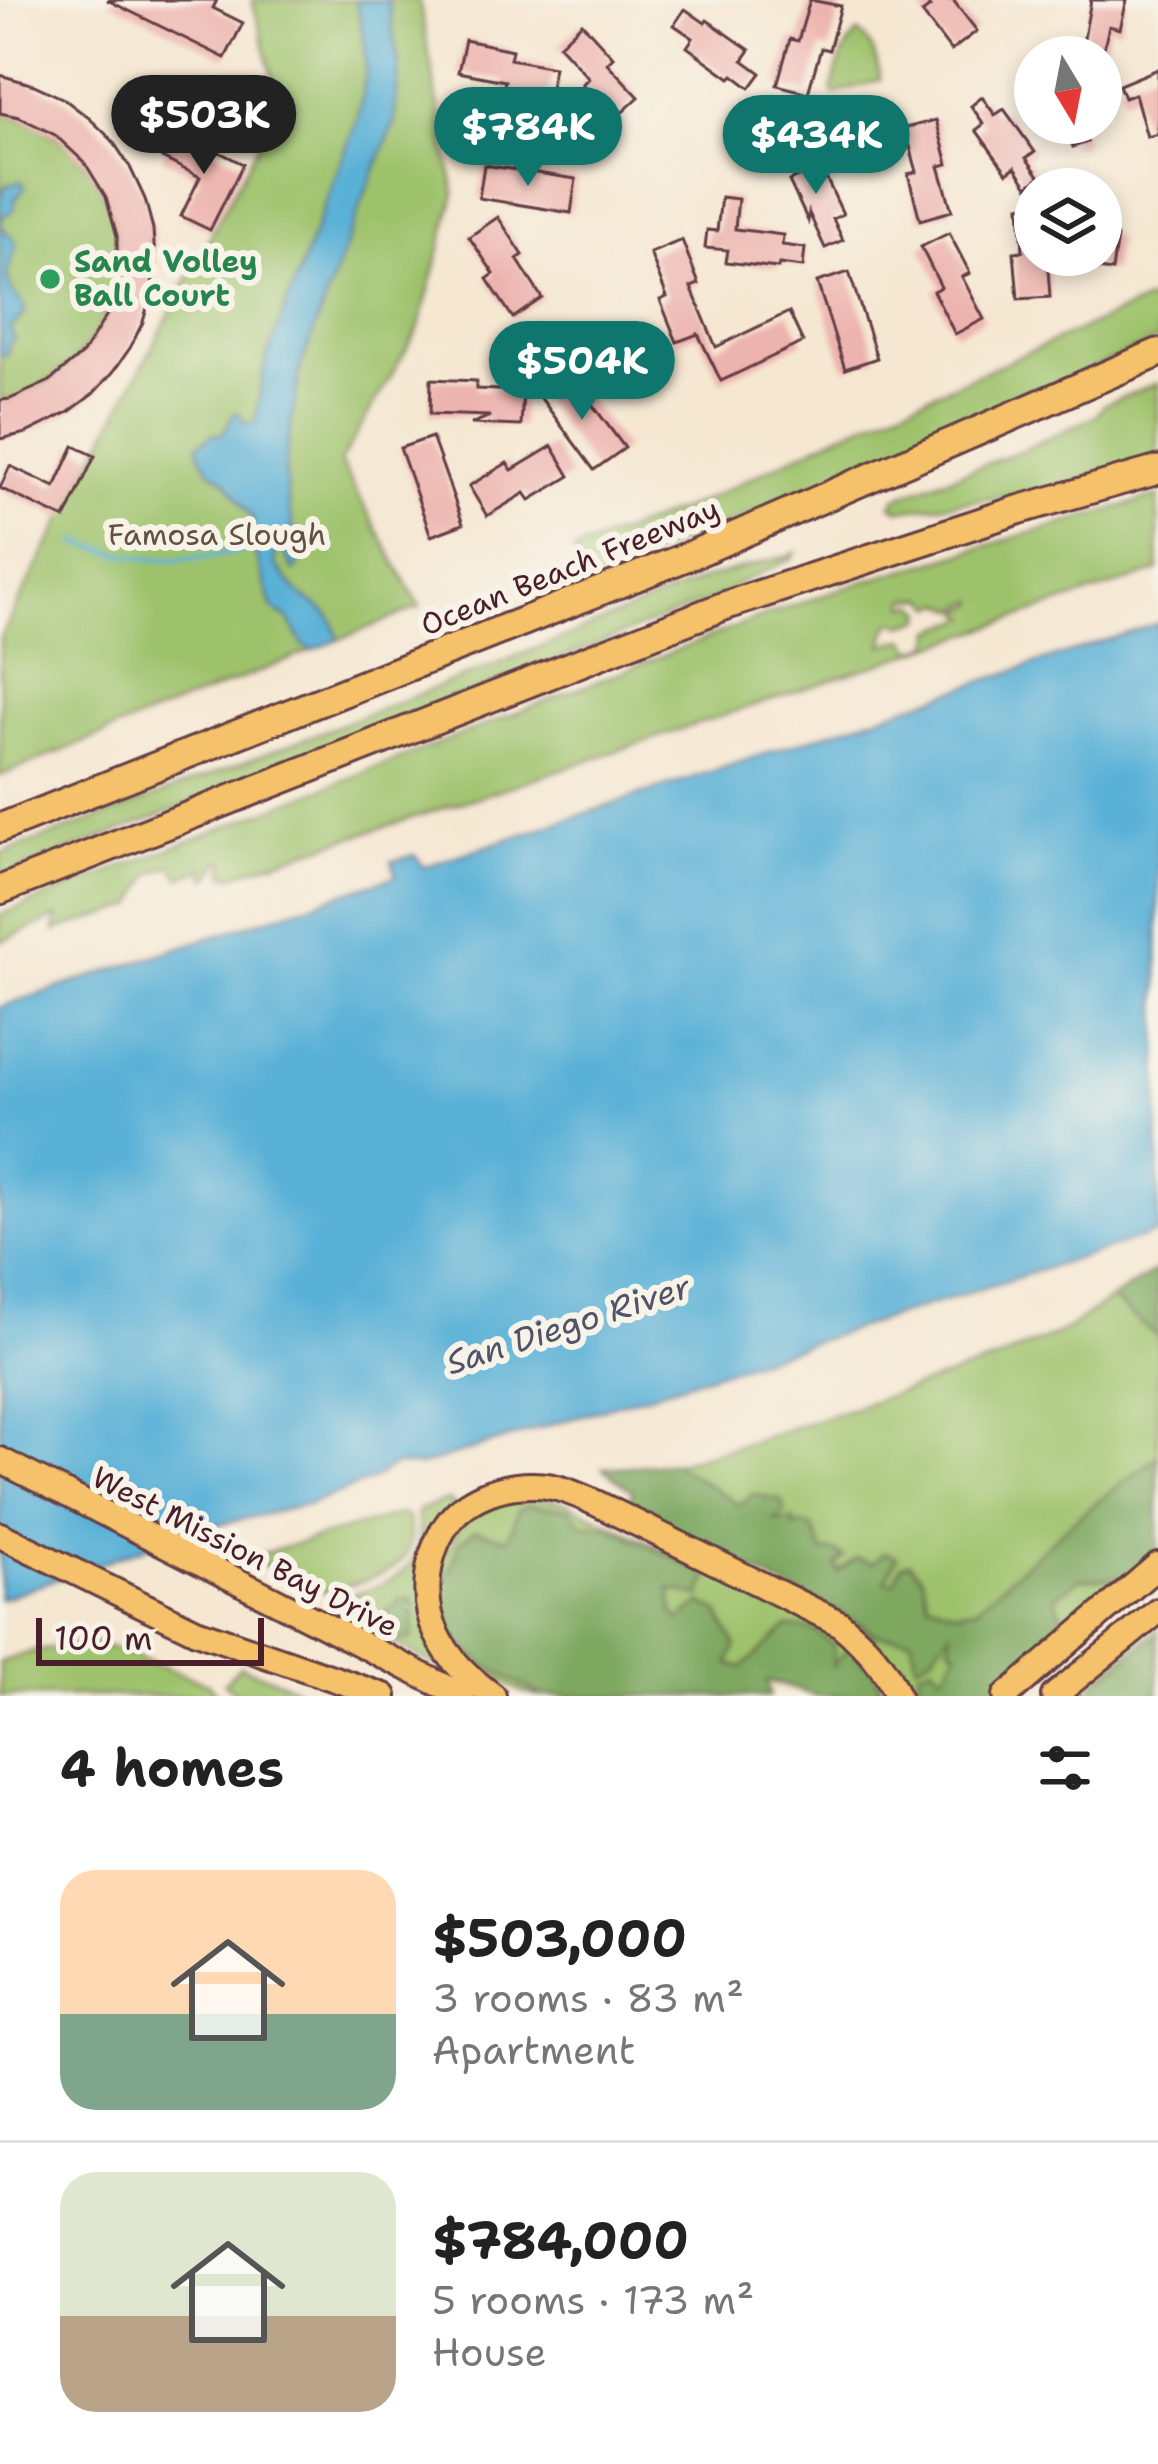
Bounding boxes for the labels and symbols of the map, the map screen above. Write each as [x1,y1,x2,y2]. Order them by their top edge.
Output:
north arrow [1014,36,1122,144]
pin: $503K [120,75,288,177]
pin: $784K [444,87,612,189]
pin: $434K [732,95,900,197]
place label: Sand Volley Ball Court [74,241,257,316]
marker: Sand Volley Ball Court [37,266,63,292]
pin: $504K [498,321,666,423]
street label: Ocean Beach Freeway [414,488,725,645]
park label: Famosa Slough [108,514,326,555]
water label: San Diego River [440,1264,696,1385]
street label: West Mission Bay Drive [85,1456,405,1647]
scale bar [36,1612,264,1665]

